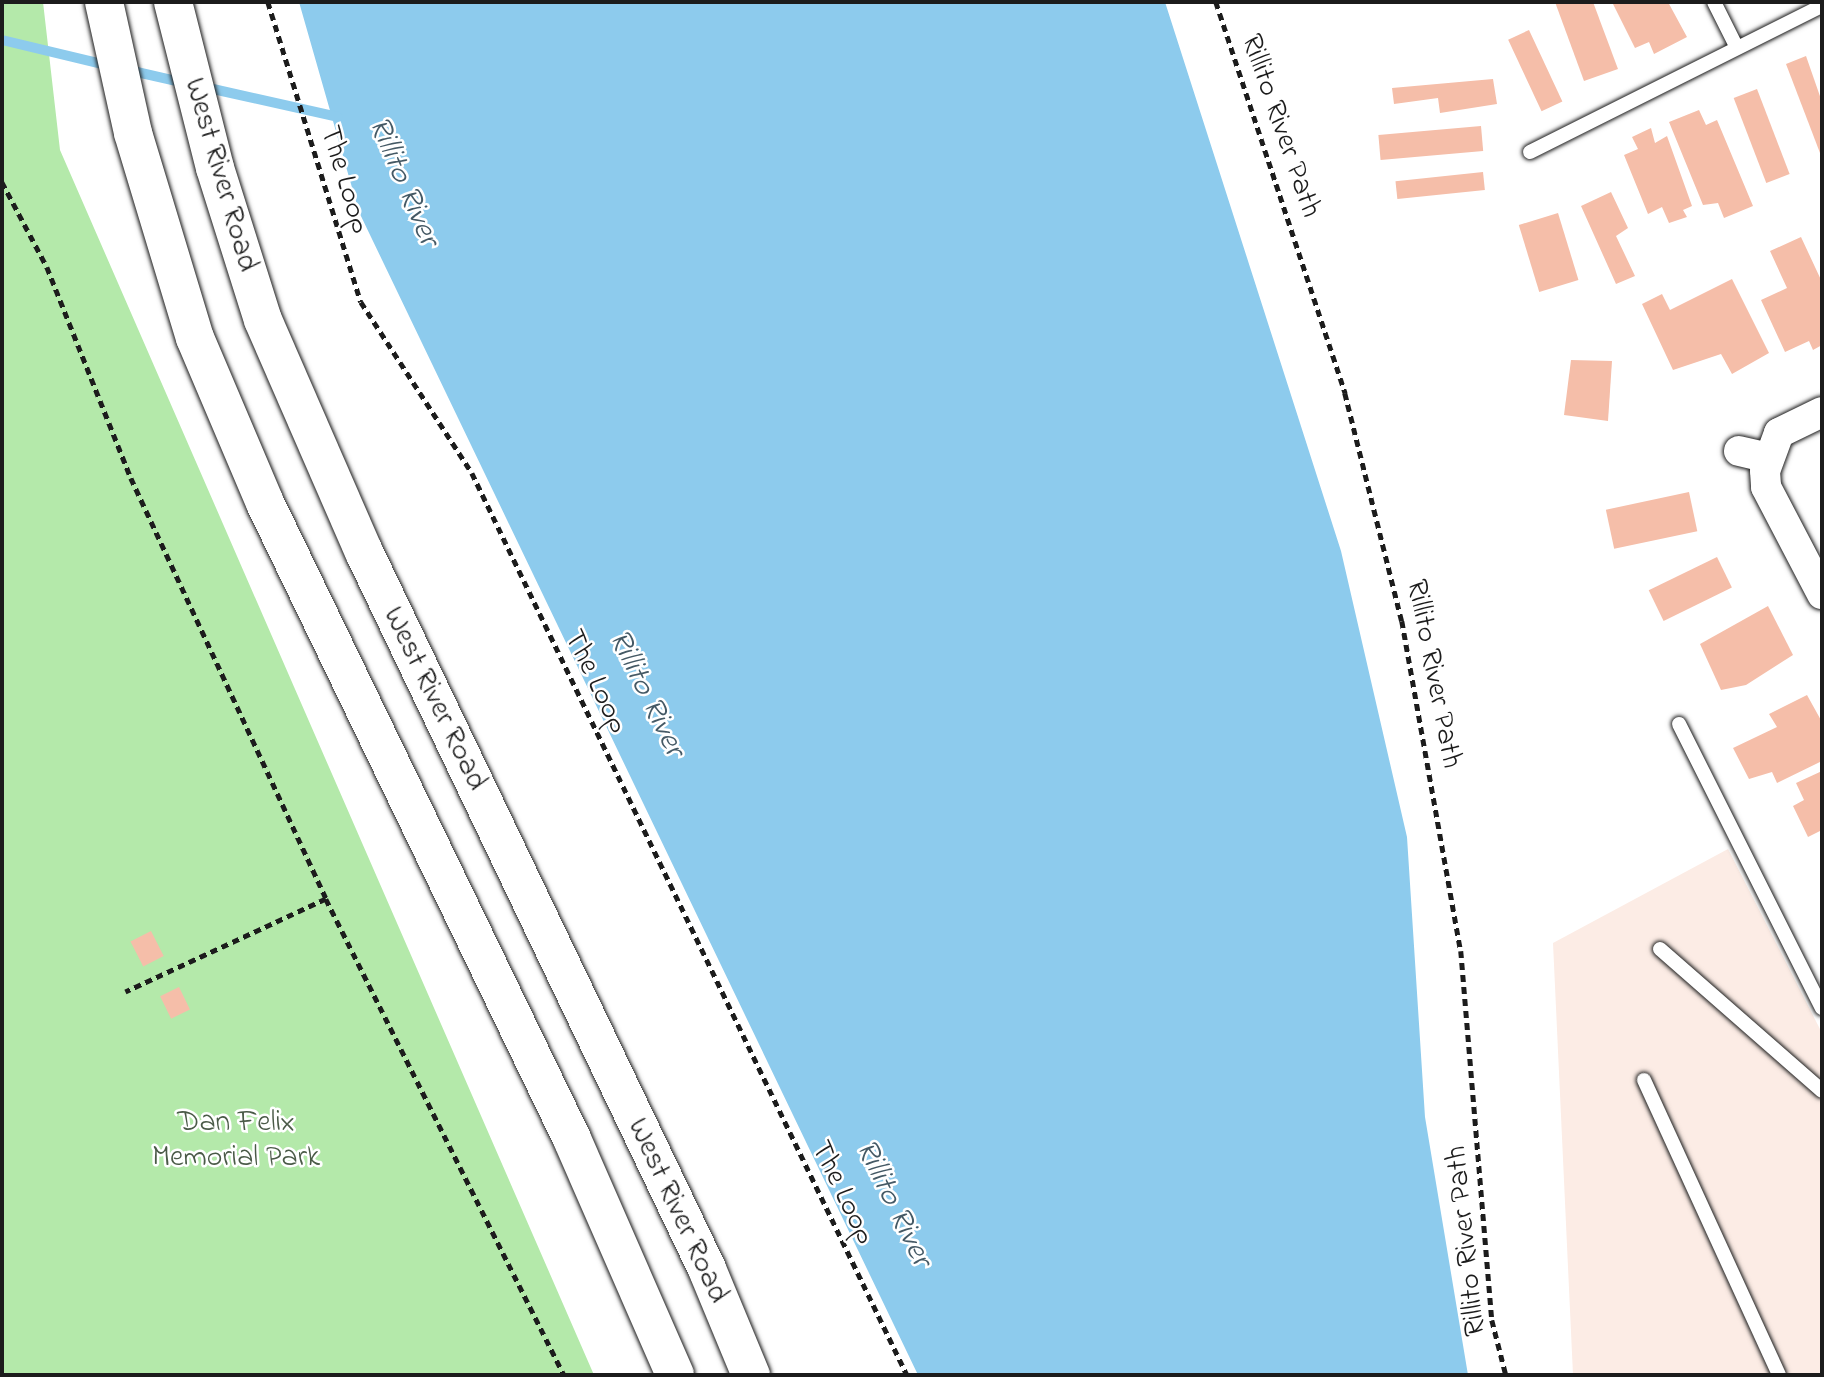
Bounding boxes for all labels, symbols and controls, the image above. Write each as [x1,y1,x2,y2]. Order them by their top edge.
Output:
street label: Rillito River Path [1232,30,1328,222]
street label: West River Road [175,74,265,276]
water label: Rillito River [358,112,446,252]
street label: The Loop [311,122,377,238]
street label: Rillito River Path [1397,577,1469,771]
street label: West River Road [374,601,494,797]
street label: The Loop [554,624,636,740]
water label: Rillito River [598,624,692,764]
park label: Dan Felix Memorial Park [152,1105,320,1176]
street label: West River Road [619,1113,735,1309]
water label: Rillito River [845,1134,939,1274]
street label: The Loop [801,1135,883,1251]
street label: Rillito River Path [1439,1144,1495,1338]

